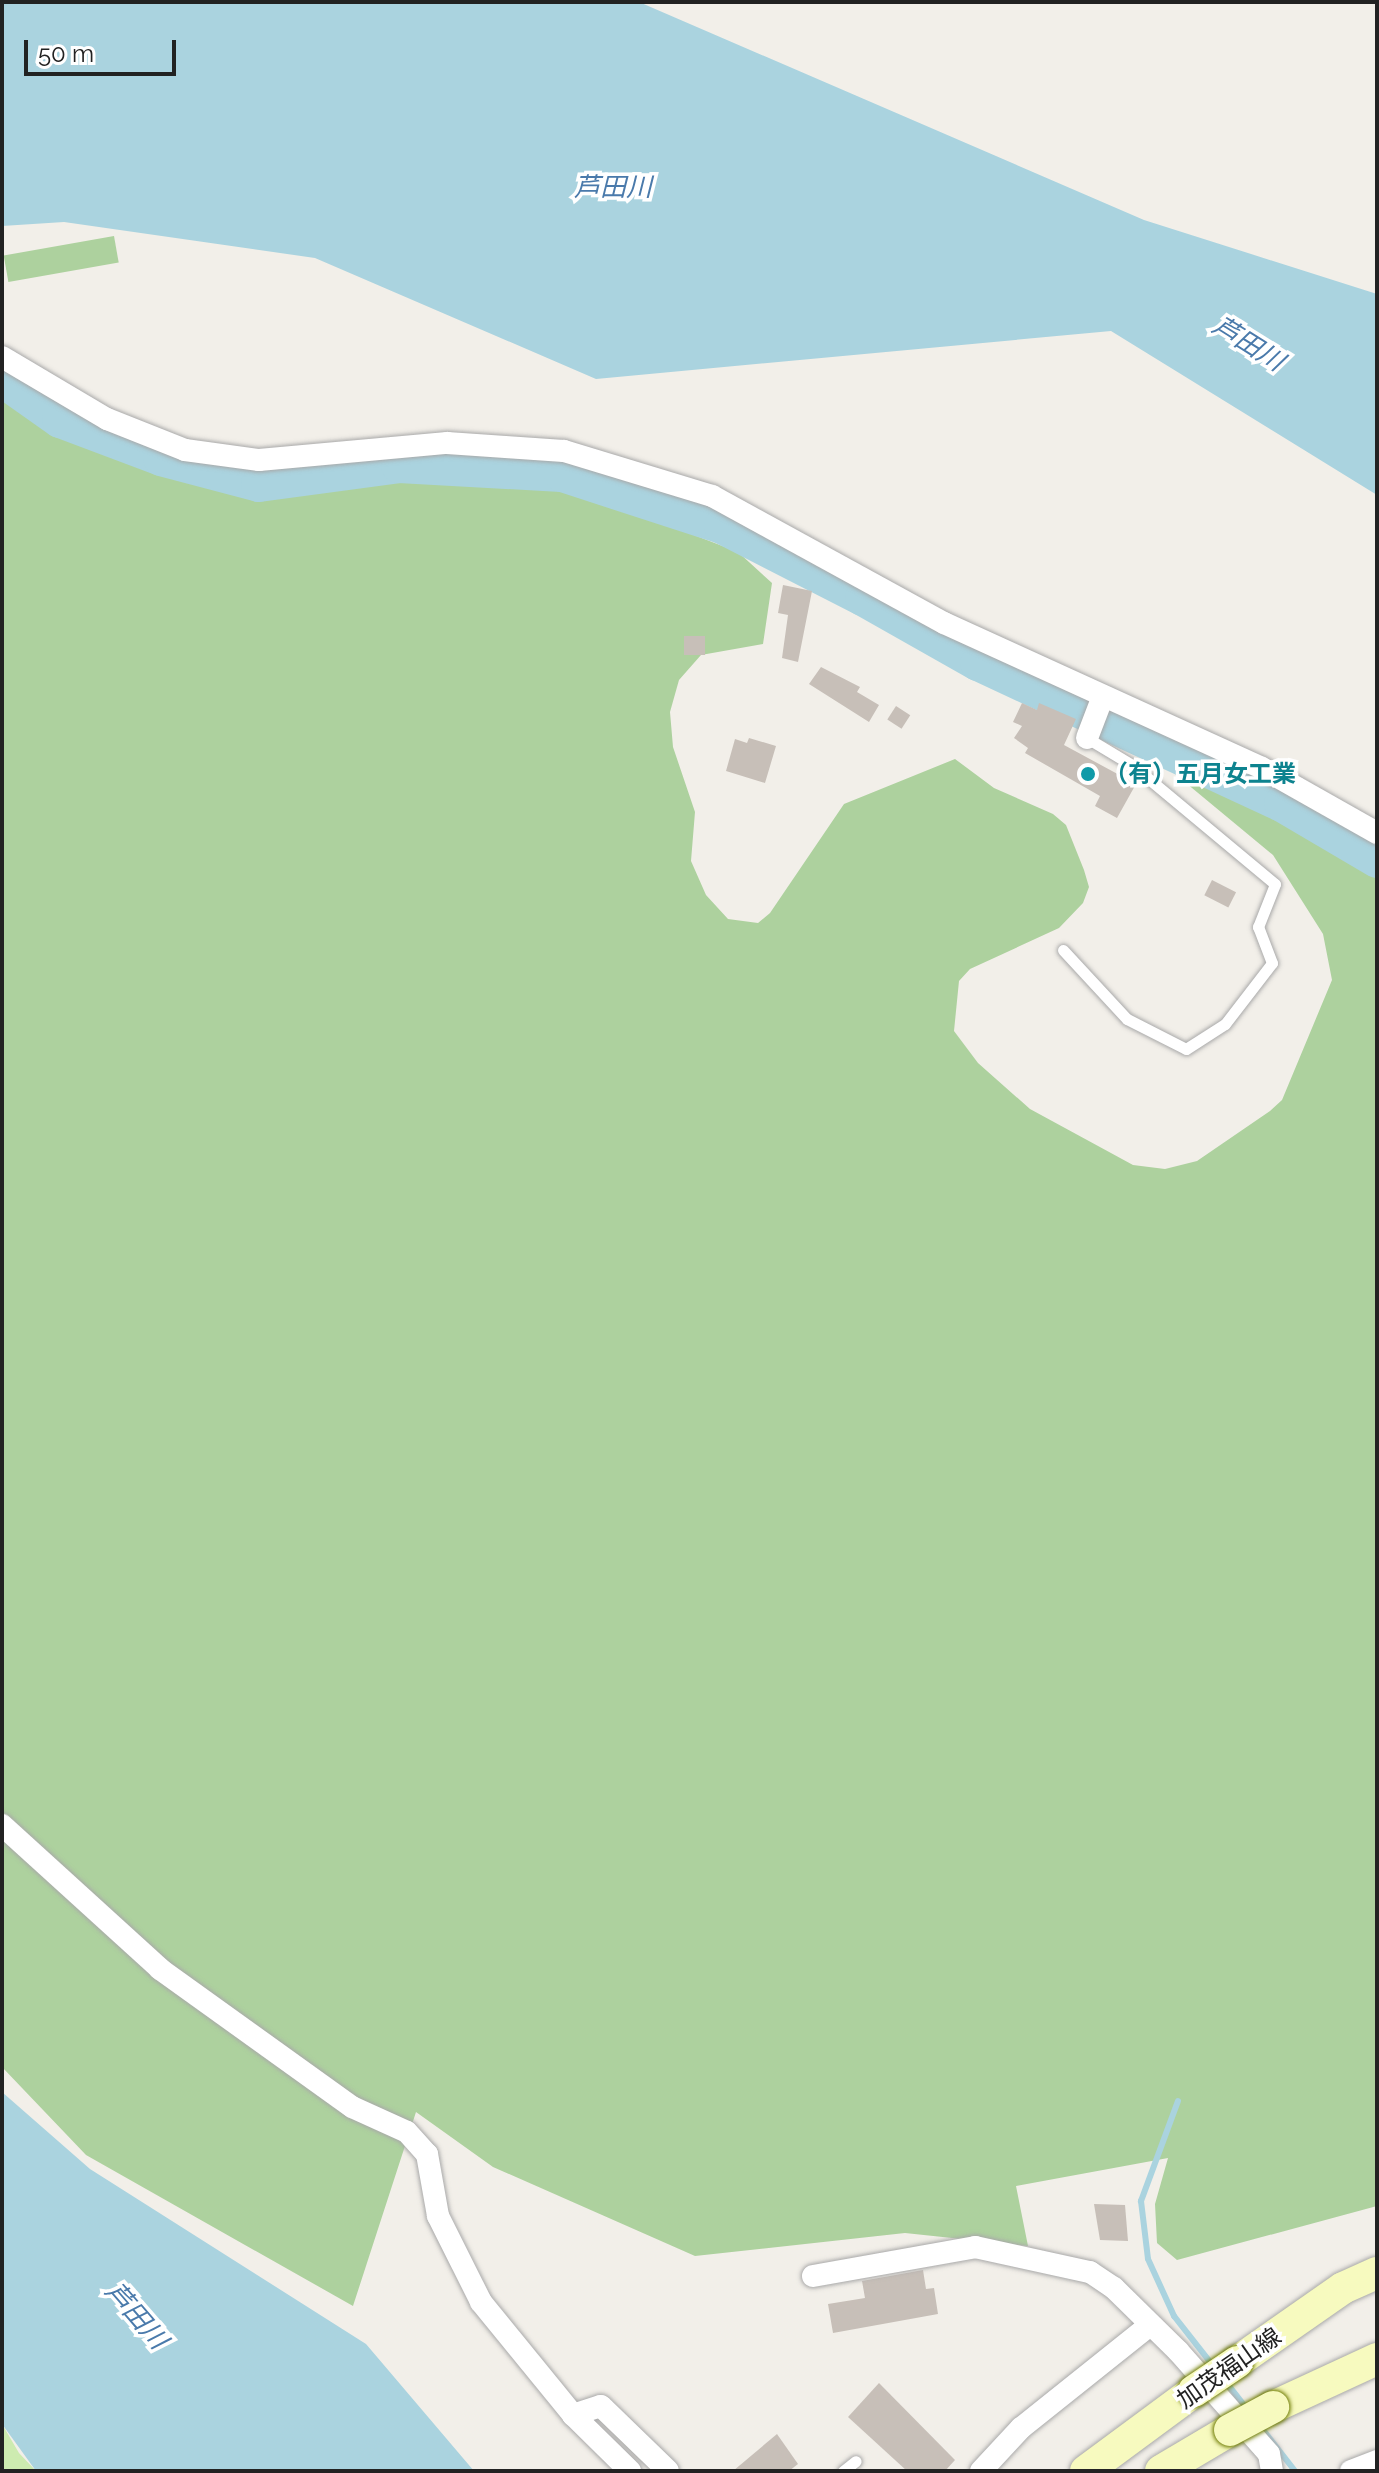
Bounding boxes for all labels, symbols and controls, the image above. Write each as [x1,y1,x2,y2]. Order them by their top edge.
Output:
scale bar [28,24,180,74]
text: 50 m [38,39,94,68]
water label: 芦田川 [574,172,652,204]
water label: 芦田川 [1207,310,1289,378]
place label: （有）五月女工業 [1104,760,1296,788]
marker: （有）五月女工業 [1079,765,1097,783]
water label: 芦田川 [99,2276,173,2356]
street label: 加茂福山線 [1172,2322,1286,2414]

